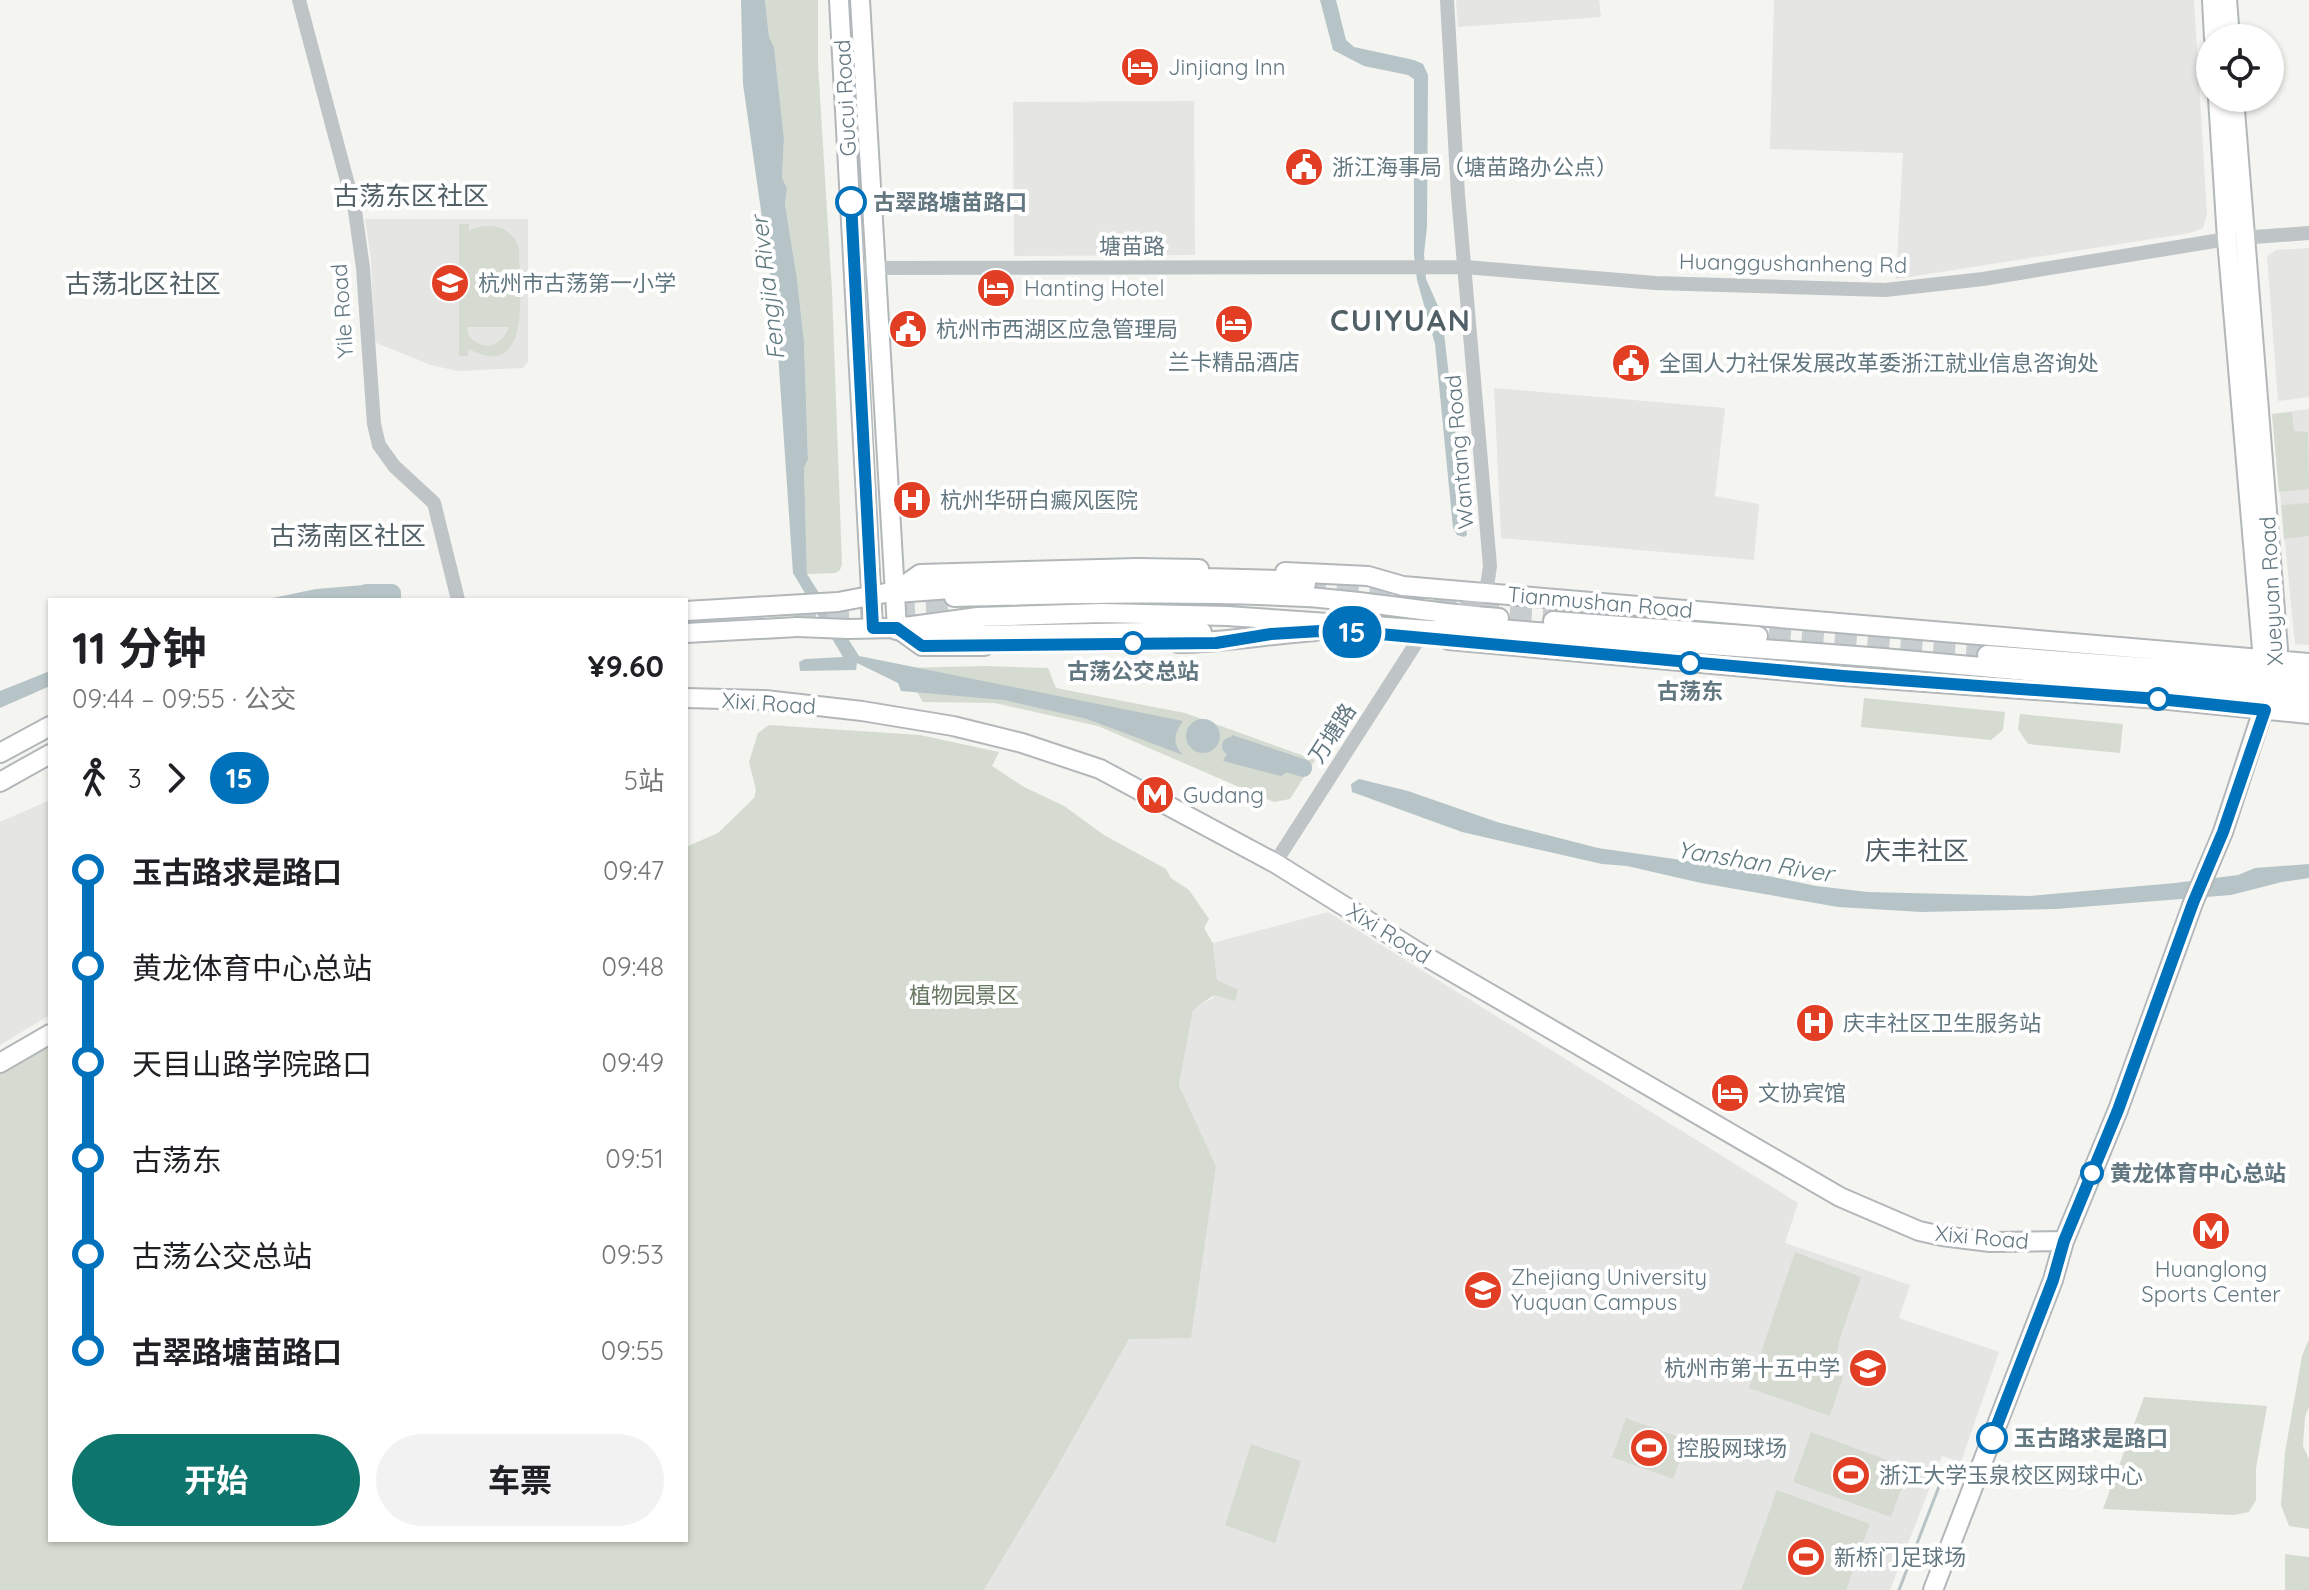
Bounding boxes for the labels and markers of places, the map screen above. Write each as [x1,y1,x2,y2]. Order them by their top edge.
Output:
hotel icon: Jinjiang Inn [1119,46,1161,88]
place label: Jinjiang Inn [1168,53,1285,81]
public building icon: 浙江海事局（塘苗路办公点） [1283,146,1325,188]
place label: 浙江海事局（塘苗路办公点） [1332,153,1618,181]
marker: 古翠路塘苗路口 [836,187,866,217]
place label: 古翠路塘苗路口 [873,188,1027,216]
school or university icon: 杭州市古荡第一小学 [429,262,471,304]
hotel icon: Hanting Hotel [975,267,1017,309]
place label: 杭州市古荡第一小学 [478,269,676,297]
place label: Hanting Hotel [1024,274,1164,302]
hotel icon: 兰卡精品酒店 [1213,303,1255,345]
public building icon: 杭州市西湖区应急管理局 [887,308,929,350]
place label: 杭州市西湖区应急管理局 [936,315,1178,343]
public building icon: 全国人力社保发展改革委浙江就业信息咨询处 [1610,342,1652,384]
place label: 兰卡精品酒店 [1168,348,1300,376]
place label: 全国人力社保发展改革委浙江就业信息咨询处 [1659,349,2099,377]
hospital icon: 杭州华研白癜风医院 [891,479,933,521]
place label: 杭州华研白癜风医院 [940,486,1138,514]
marker: 古荡公交总站 [1122,632,1144,654]
marker: 古荡东 [1679,652,1701,674]
place label: 古荡公交总站 [1067,657,1199,685]
place label: 古荡东 [1657,677,1723,705]
unlabelled marker [2147,688,2169,710]
metro station icon: Gudang [1134,774,1176,816]
place label: Gudang [1183,781,1264,809]
hospital icon: 庆丰社区卫生服务站 [1794,1002,1836,1044]
place label: 庆丰社区卫生服务站 [1843,1009,2041,1037]
hotel icon: 文协宾馆 [1709,1072,1751,1114]
place label: 文协宾馆 [1758,1079,1846,1107]
place label: 黄龙体育中心总站 [2110,1159,2286,1187]
marker: 黄龙体育中心总站 [2081,1162,2103,1184]
metro station icon: Huanglong Sports Center [2190,1210,2232,1252]
place label: Huanglong Sports Center [2141,1255,2281,1308]
place label: Zhejiang University Yuquan Campus [1511,1263,1707,1316]
school or university icon: Zhejiang University Yuquan Campus [1462,1269,1504,1311]
school or university icon: 杭州市第十五中学 [1847,1347,1889,1389]
place label: 杭州市第十五中学 [1664,1354,1840,1382]
marker: 玉古路求是路口 [1977,1423,2007,1453]
place label: 玉古路求是路口 [2014,1424,2168,1452]
sports icon: 控股网球场 [1628,1427,1670,1469]
place label: 控股网球场 [1677,1434,1787,1462]
sports icon: 浙江大学玉泉校区网球中心 [1830,1454,1872,1496]
place label: 浙江大学玉泉校区网球中心 [1879,1461,2143,1489]
sports icon: 新桥门足球场 [1785,1536,1827,1578]
place label: 新桥门足球场 [1834,1543,1966,1571]

